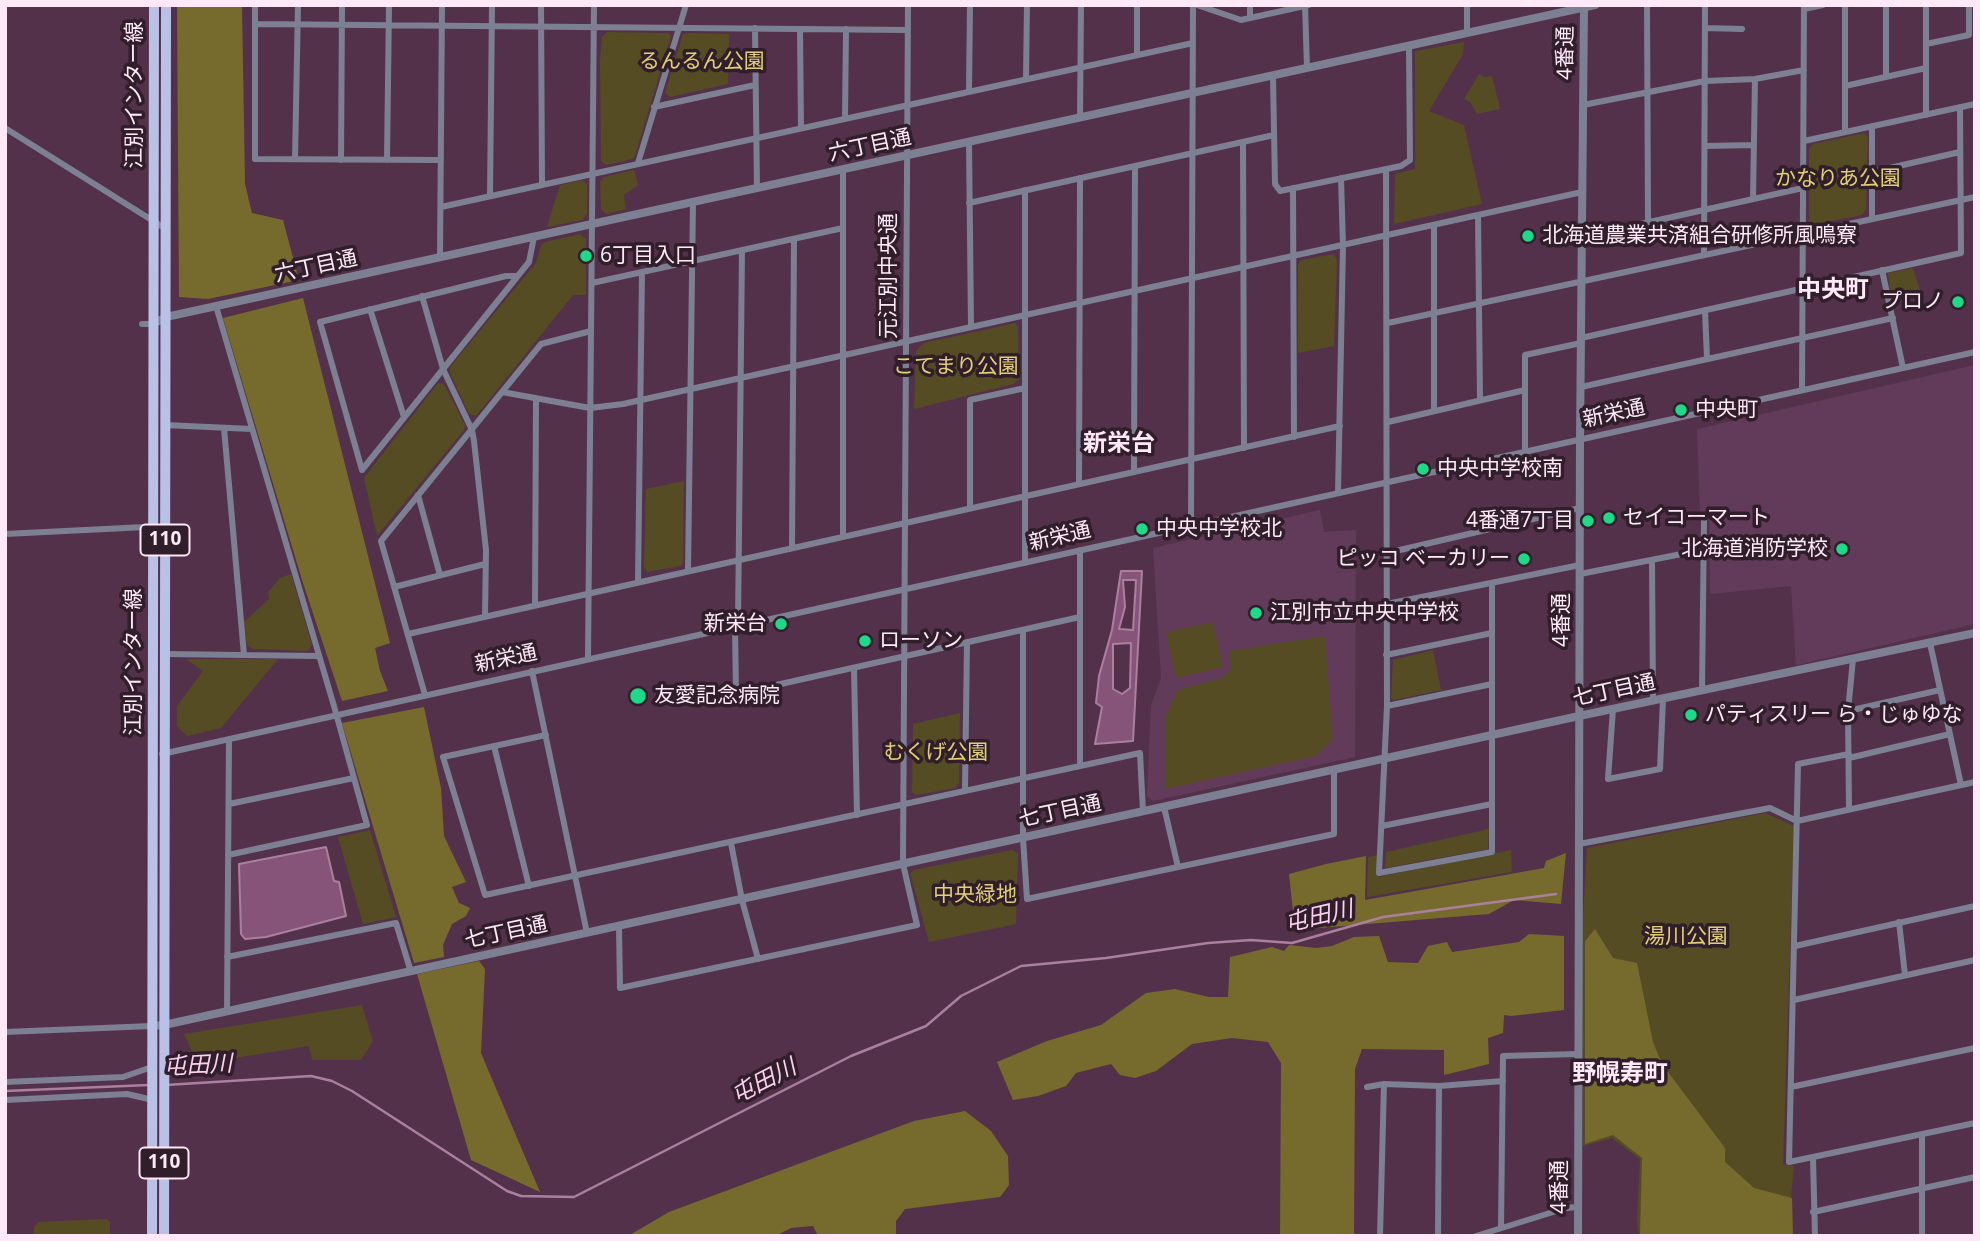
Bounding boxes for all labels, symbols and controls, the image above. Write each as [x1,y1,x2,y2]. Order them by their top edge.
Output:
street label: 江別インター線 [122,22,148,168]
street label: 4番通 [1553,26,1579,80]
park label: るんるん公園 [639,49,765,75]
street label: 六丁目通 [826,125,914,167]
park label: かなりあ公園 [1775,166,1901,192]
street label: 元江別中央通 [876,213,902,339]
place label: 北海道農業共済組合研修所風鳴寮 [1542,223,1857,249]
marker: 北海道農業共済組合研修所風鳴寮 [1520,228,1536,244]
place label: 6丁目入口 [600,243,696,269]
street label: 六丁目通 [272,246,360,288]
marker: 6丁目入口 [578,248,594,264]
district label: 中央町 [1797,276,1869,304]
place label: プロノ [1881,289,1944,315]
marker: プロノ [1950,294,1966,310]
park label: こてまり公園 [893,354,1019,380]
street label: 新栄通 [1581,395,1647,433]
place label: 中央町 [1695,397,1758,423]
marker: 中央町 [1673,402,1689,418]
district label: 新栄台 [1083,430,1155,458]
place label: 中央中学校南 [1437,456,1563,482]
marker: 中央中学校南 [1415,461,1431,477]
place label: セイコーマート [1623,505,1770,531]
place label: 4番通7丁目 [1466,508,1574,534]
marker: セイコーマート [1601,510,1617,526]
marker: 4番通7丁目 [1580,513,1596,529]
place label: 中央中学校北 [1156,516,1282,542]
street label: 新栄通 [1026,518,1094,556]
marker: 中央中学校北 [1134,521,1150,537]
road number: 110 [140,524,190,555]
place label: 北海道消防学校 [1681,536,1828,562]
marker: 北海道消防学校 [1834,541,1850,557]
place label: ピッコ ベーカリー [1337,546,1510,572]
marker: ピッコ ベーカリー [1516,551,1532,567]
street label: 江別インター線 [121,589,147,735]
street label: 4番通 [1549,593,1575,647]
place label: 江別市立中央中学校 [1270,600,1459,626]
marker: 江別市立中央中学校 [1248,605,1264,621]
place label: 新栄台 [704,611,767,637]
marker: 新栄台 [773,616,789,632]
place label: ローソン [879,628,963,654]
marker: ローソン [857,633,873,649]
street label: 新栄通 [473,640,539,678]
street label: 七丁目通 [1570,670,1658,712]
place label: 友愛記念病院 [654,683,780,709]
marker: 友愛記念病院 [628,686,648,706]
place label: パティスリー ら・じゅゆな [1705,702,1962,728]
marker: パティスリー ら・じゅゆな [1683,707,1699,723]
park label: むくげ公園 [884,740,988,766]
street label: 七丁目通 [1016,791,1104,833]
park label: 中央緑地 [933,882,1017,908]
water label: 屯田川 [1282,896,1356,938]
street label: 七丁目通 [462,912,550,954]
park label: 湯川公園 [1644,924,1728,950]
water label: 屯田川 [163,1050,233,1082]
water label: 屯田川 [727,1054,801,1110]
district label: 野幌寿町 [1572,1060,1668,1088]
road number: 110 [140,1148,188,1178]
street label: 4番通 [1547,1160,1573,1214]

